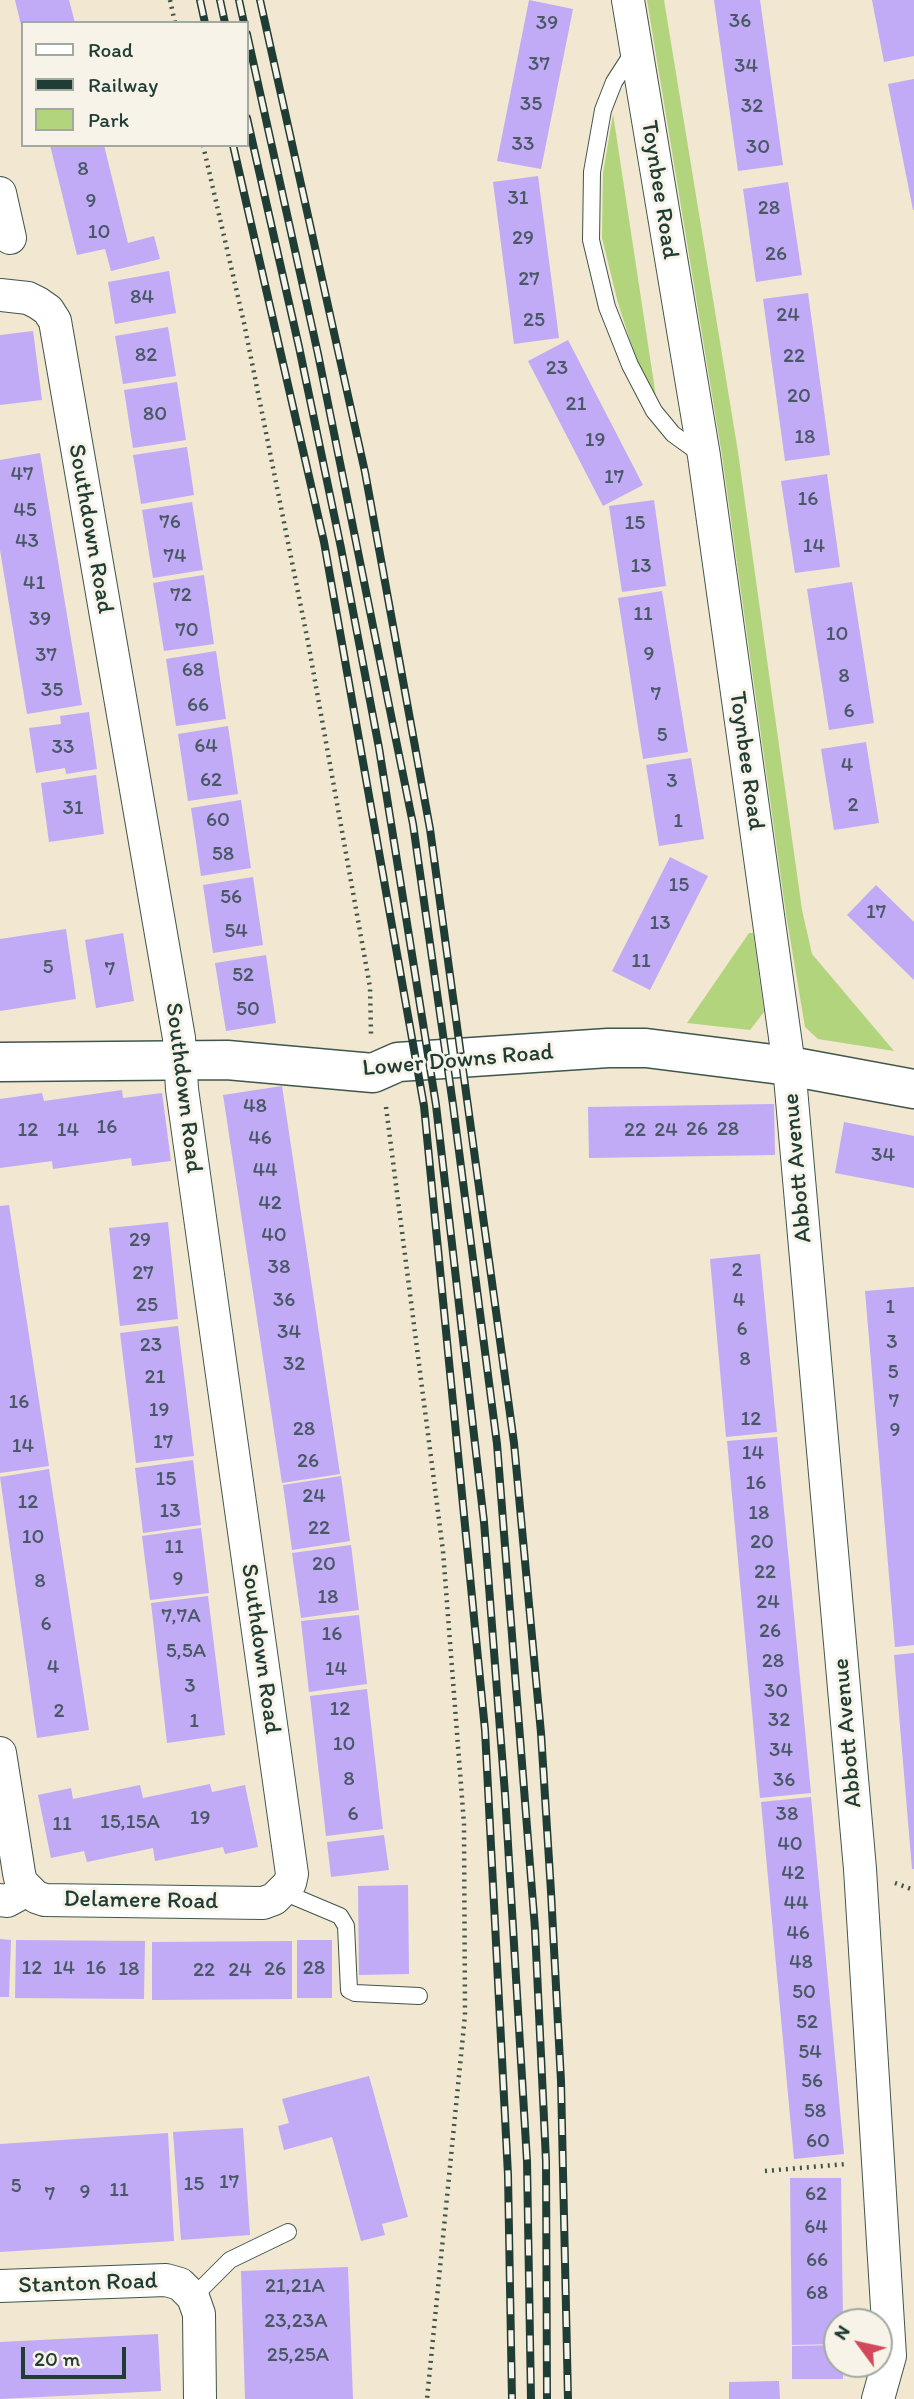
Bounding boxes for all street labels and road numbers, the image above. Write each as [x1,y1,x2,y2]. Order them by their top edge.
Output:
street label: Toynbee Road [634,119,684,261]
street label: Southdown Road [61,442,119,616]
street label: Toynbee Road [722,690,770,832]
street label: Southdown Road [158,1001,208,1175]
street label: Lower Downs Road [361,1038,555,1084]
street label: Abbott Avenue [777,1092,819,1244]
street label: Southdown Road [234,1562,286,1736]
street label: Abbott Avenue [827,1657,869,1809]
street label: Delamere Road [63,1885,219,1917]
street label: Stanton Road [18,2267,158,2301]

